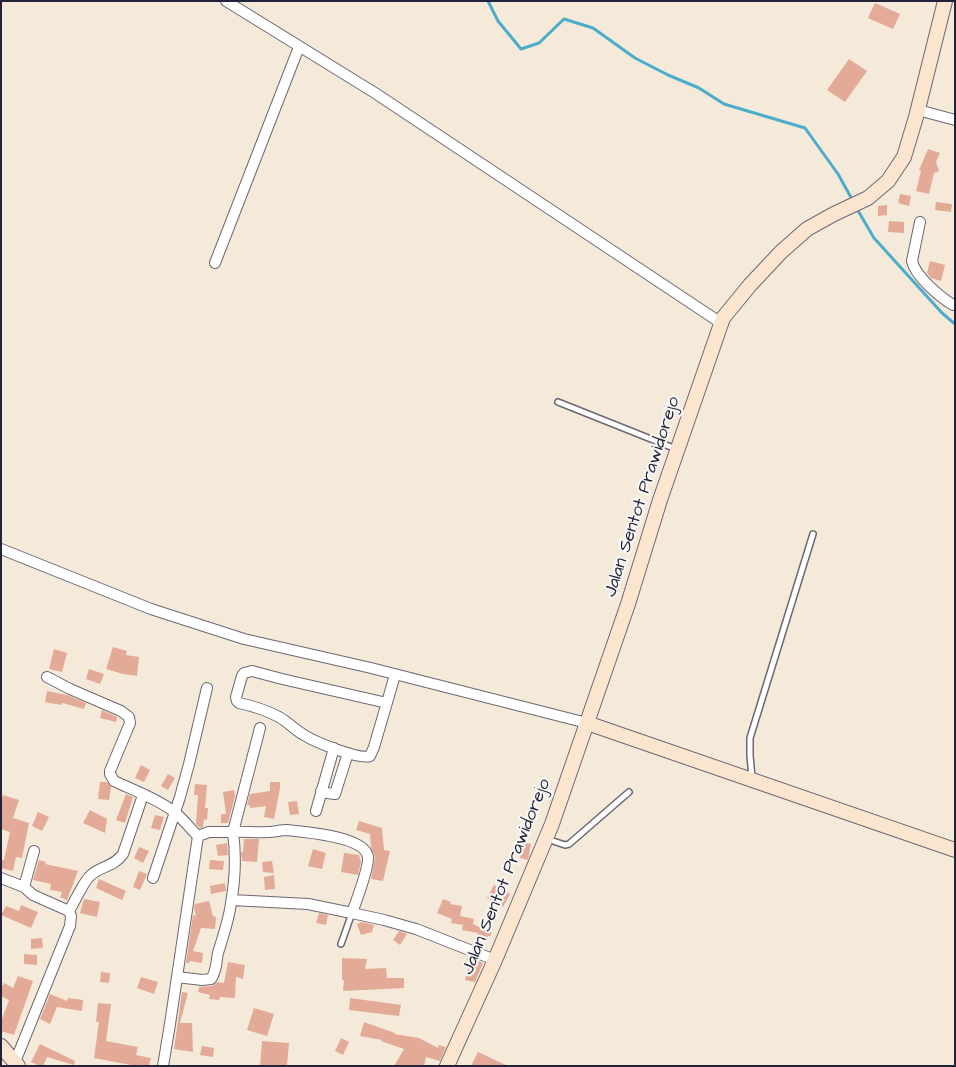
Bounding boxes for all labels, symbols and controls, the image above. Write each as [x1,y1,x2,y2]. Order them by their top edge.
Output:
street label: Jalan Sentot Prawidorejo [600,394,686,600]
street label: Jalan Sentot Prawidorejo [458,776,556,978]

